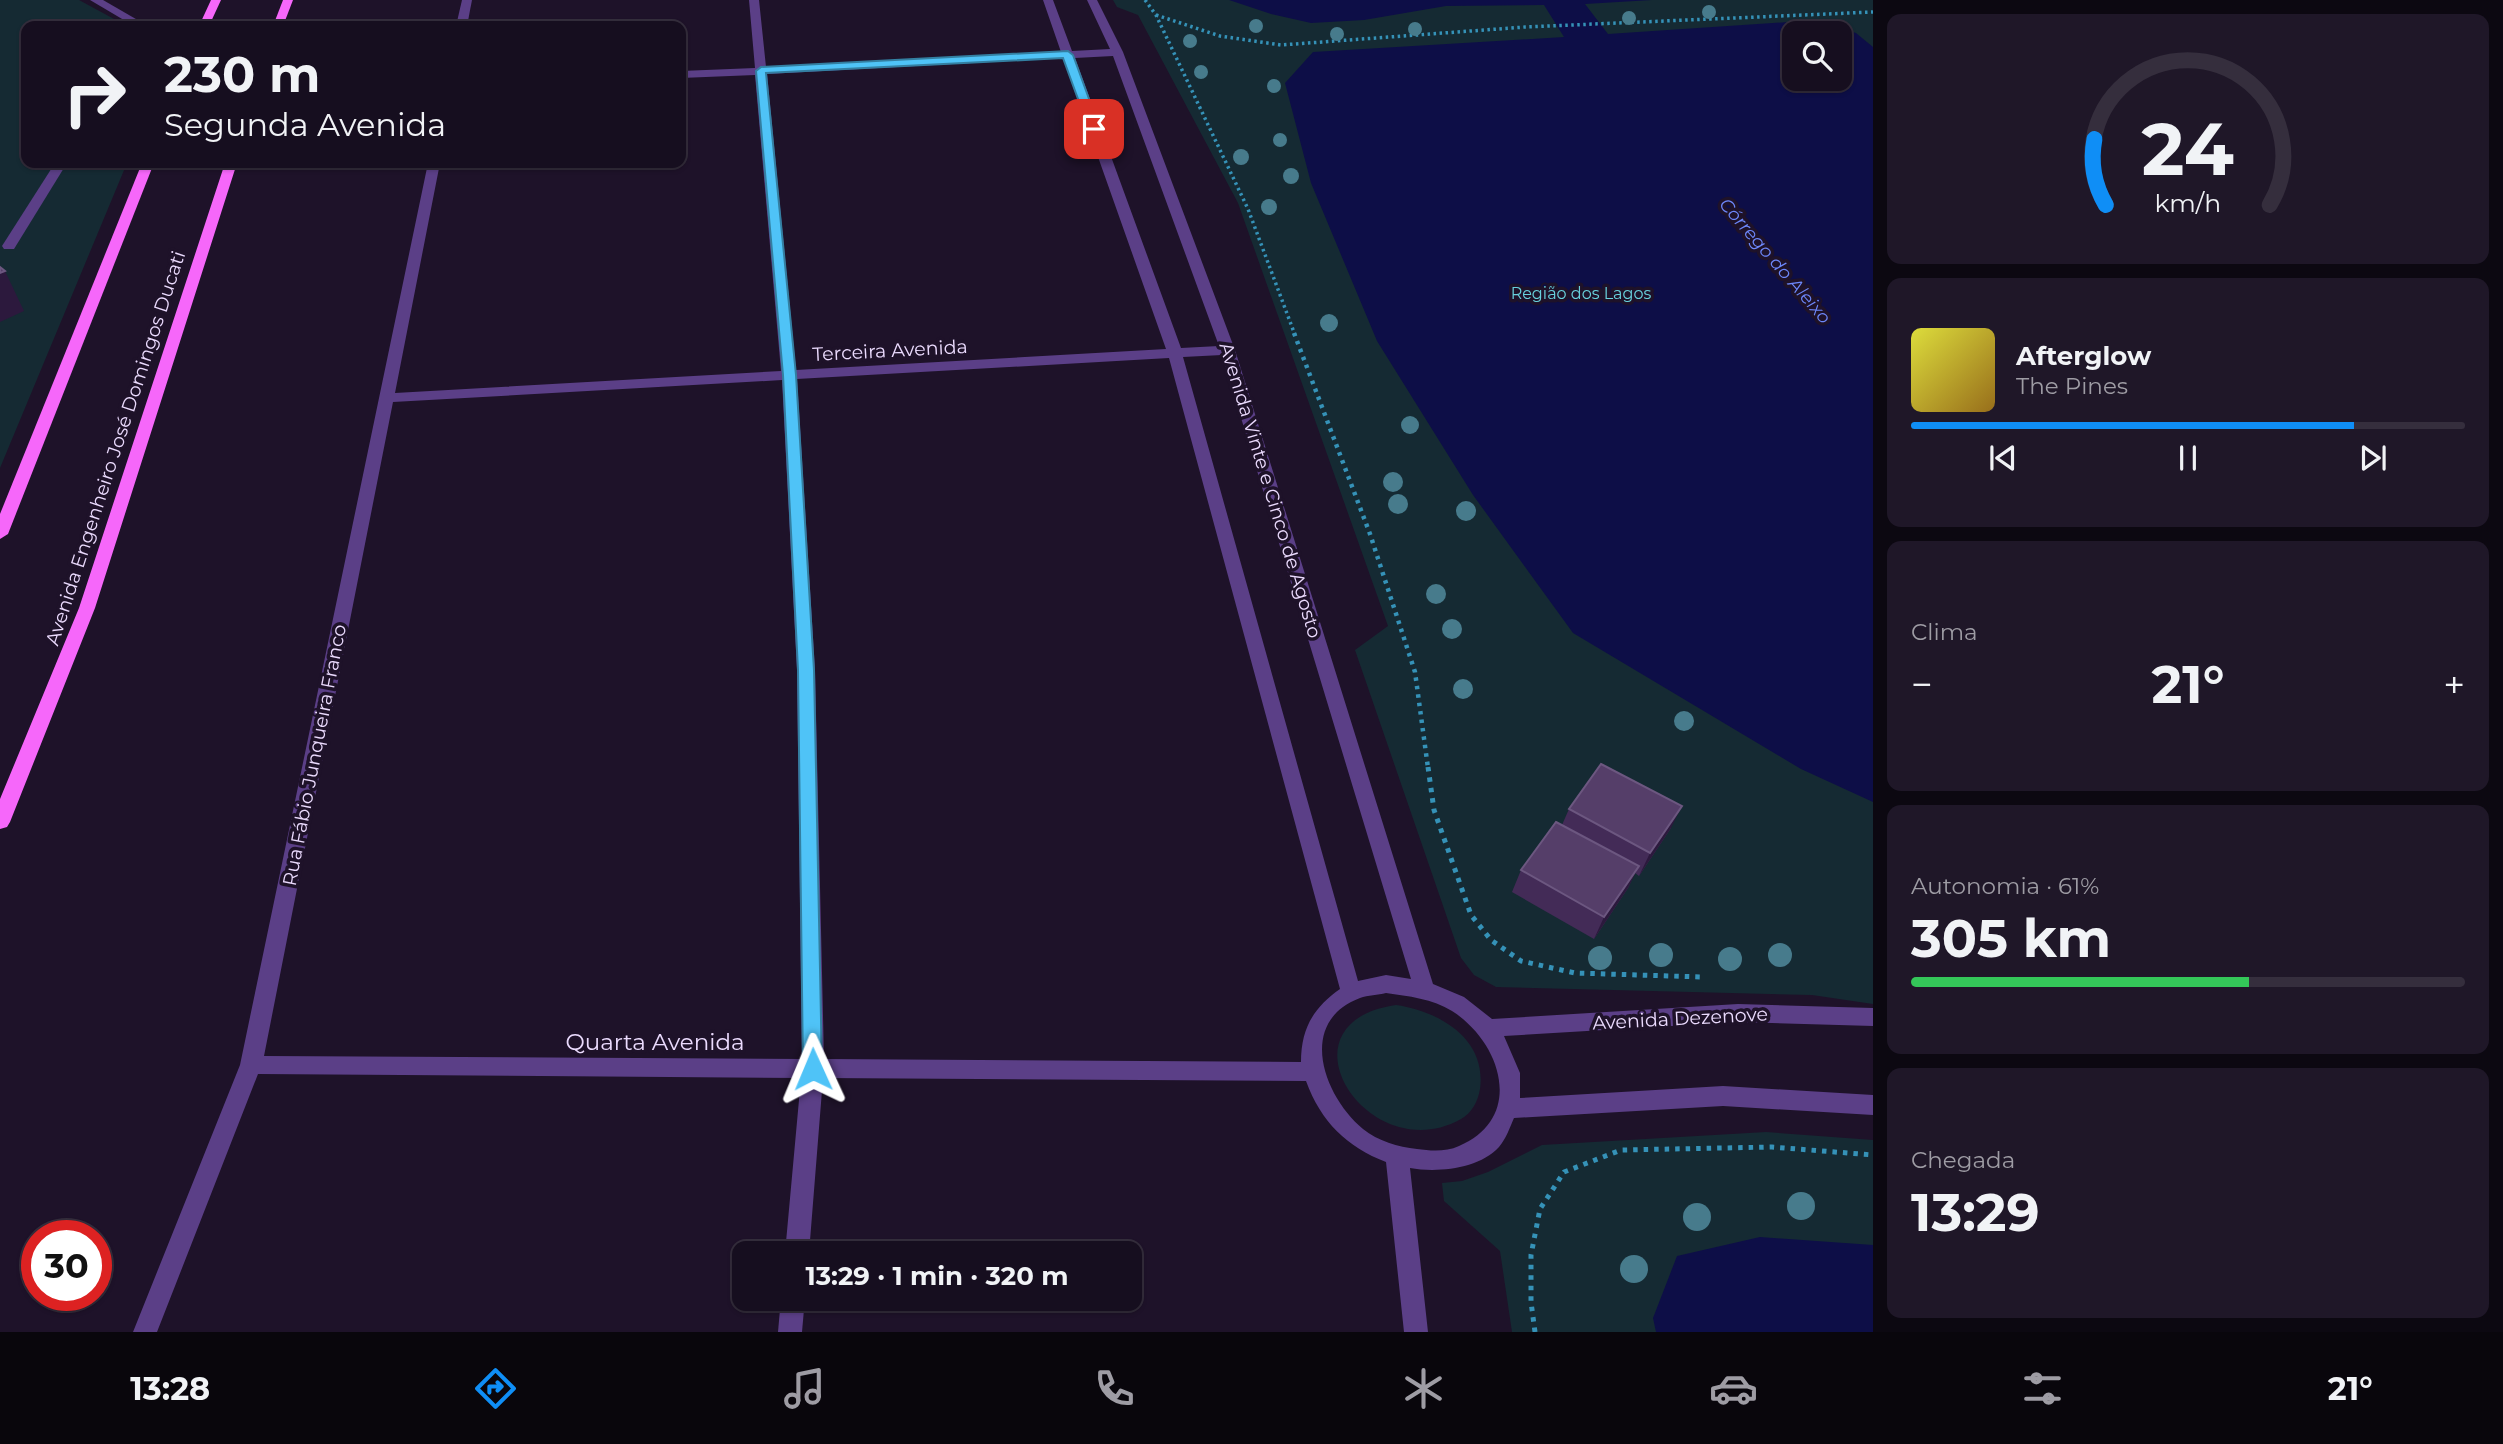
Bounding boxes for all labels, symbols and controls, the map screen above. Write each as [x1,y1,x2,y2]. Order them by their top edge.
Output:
map controls [1782,21,1852,91]
button: search [1782,21,1852,91]
text: 230 m [164,45,320,104]
icon: right [49,49,140,140]
pin [1064,99,1124,159]
text: Segunda Avenida [164,105,446,144]
text: 24 [2142,105,2234,193]
icon: arrive [1075,110,1113,148]
text: km/h [2155,188,2221,218]
water label: Córrego do Aleixo [1714,194,1836,328]
street label: Avenida Engenheiro José Domingos Ducati [41,248,190,648]
park label: Região dos Lagos [1511,284,1652,303]
street label: Terceira Avenida [812,335,968,366]
street label: Avenida Vinte e Cinco de Agosto [1215,340,1327,641]
text: Afterglow [2016,340,2151,372]
text: The Pines [2016,372,2128,400]
icon: previous [1984,439,2022,477]
icon: pause [2169,439,2207,477]
icon: next [2354,439,2392,477]
text: Clima [1911,618,1978,646]
street label: Rua Fábio Junqueira Franco [278,622,351,888]
text: 21° [2152,653,2224,716]
text: − [1911,661,1933,708]
text: + [2443,661,2465,708]
text: Autonomia · 61% [1911,872,2099,900]
text: 305 km [1911,907,2111,970]
street label: Avenida Dezenove [1592,1002,1768,1035]
street label: Quarta Avenida [565,1028,745,1056]
position arrow [776,1032,850,1106]
text: Chegada [1911,1146,2015,1174]
text: 13:29 [1911,1181,2040,1244]
speed limit sign: 30 [21,1220,112,1311]
text: 13:29 · 1 min · 320 m [806,1260,1068,1292]
icon: directions [471,1364,520,1413]
icon: music [780,1364,829,1413]
icon: phone [1090,1364,1139,1413]
icon: climate [1399,1364,1448,1413]
icon: car [1709,1364,1758,1413]
icon: filters [2018,1364,2067,1413]
text: 13:28 [130,1369,210,1408]
text: 21° [2328,1369,2373,1408]

